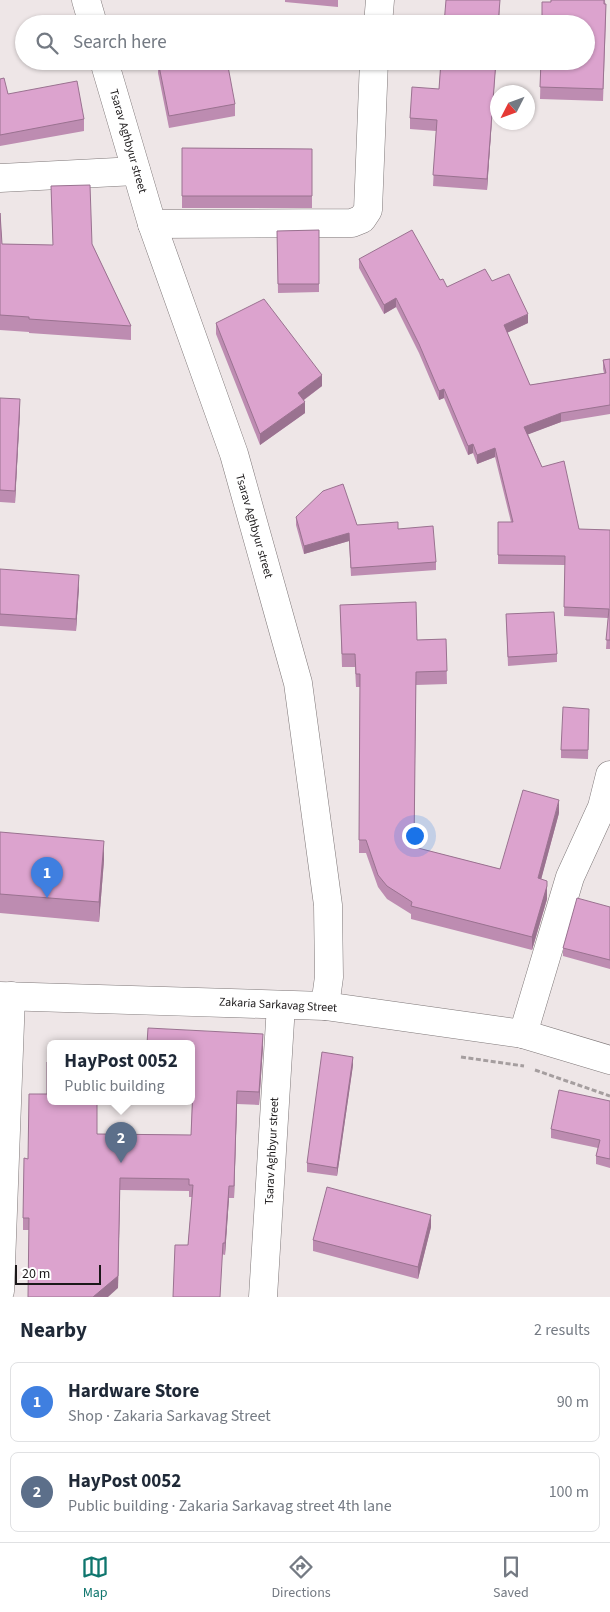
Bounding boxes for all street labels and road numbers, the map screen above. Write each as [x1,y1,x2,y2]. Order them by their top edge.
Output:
street label: Tsarav Aghbyur street [105,87,151,195]
street label: Tsarav Aghbyur street [231,472,277,580]
street label: Zakaria Sarkavag Street [219,993,337,1017]
street label: Tsarav Aghbyur street [261,1097,283,1205]

